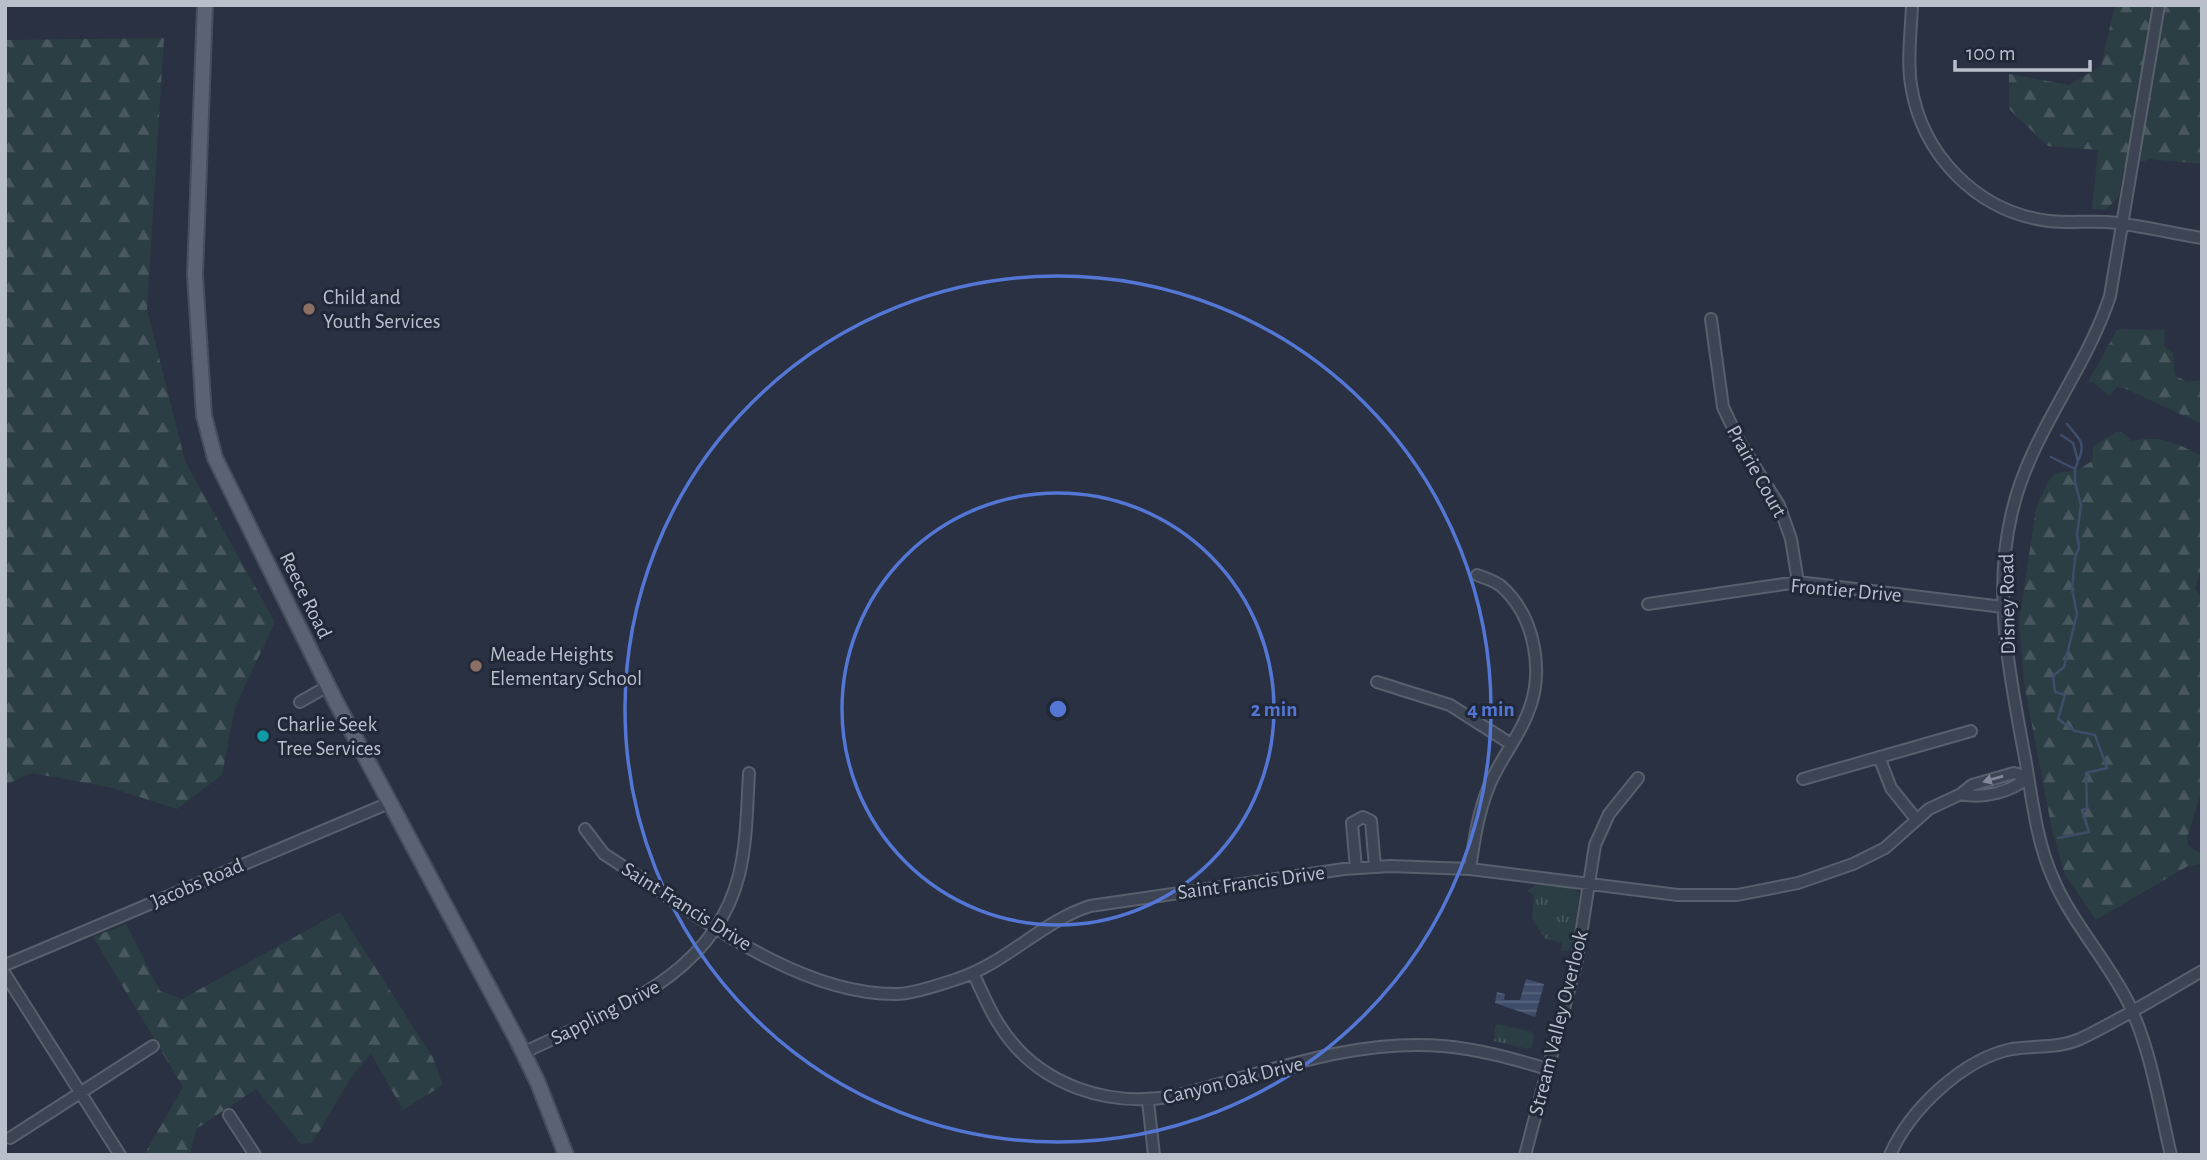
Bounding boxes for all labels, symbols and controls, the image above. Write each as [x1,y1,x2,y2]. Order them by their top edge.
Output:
scale bar [1955,28,2090,72]
text: 100 m [1966,43,2016,64]
place label: Child and Youth Services [323,287,441,332]
marker: Child and Youth Services [301,301,317,317]
street label: Prairie Court [1723,422,1791,521]
street label: Reece Road [276,549,335,642]
street label: Disney Road [1996,553,2019,655]
street label: Frontier Drive [1790,575,1902,606]
place label: Meade Heights Elementary School [490,644,642,689]
marker: Meade Heights Elementary School [468,658,484,674]
centre of rings [1046,697,1070,721]
text: 2 min [1251,699,1297,720]
text: 4 min [1467,699,1515,720]
place label: Charlie Seek Tree Services [277,714,381,759]
marker: Charlie Seek Tree Services [255,728,271,744]
one-way arrow [1982,774,2004,785]
street label: Jacobs Road [148,855,246,912]
street label: Saint Francis Drive [618,858,755,955]
street label: Saint Francis Drive [1176,862,1326,903]
street label: Stream Valley Overlook [1525,928,1592,1118]
street label: Sappling Drive [547,976,663,1049]
street label: Canyon Oak Drive [1161,1053,1305,1108]

